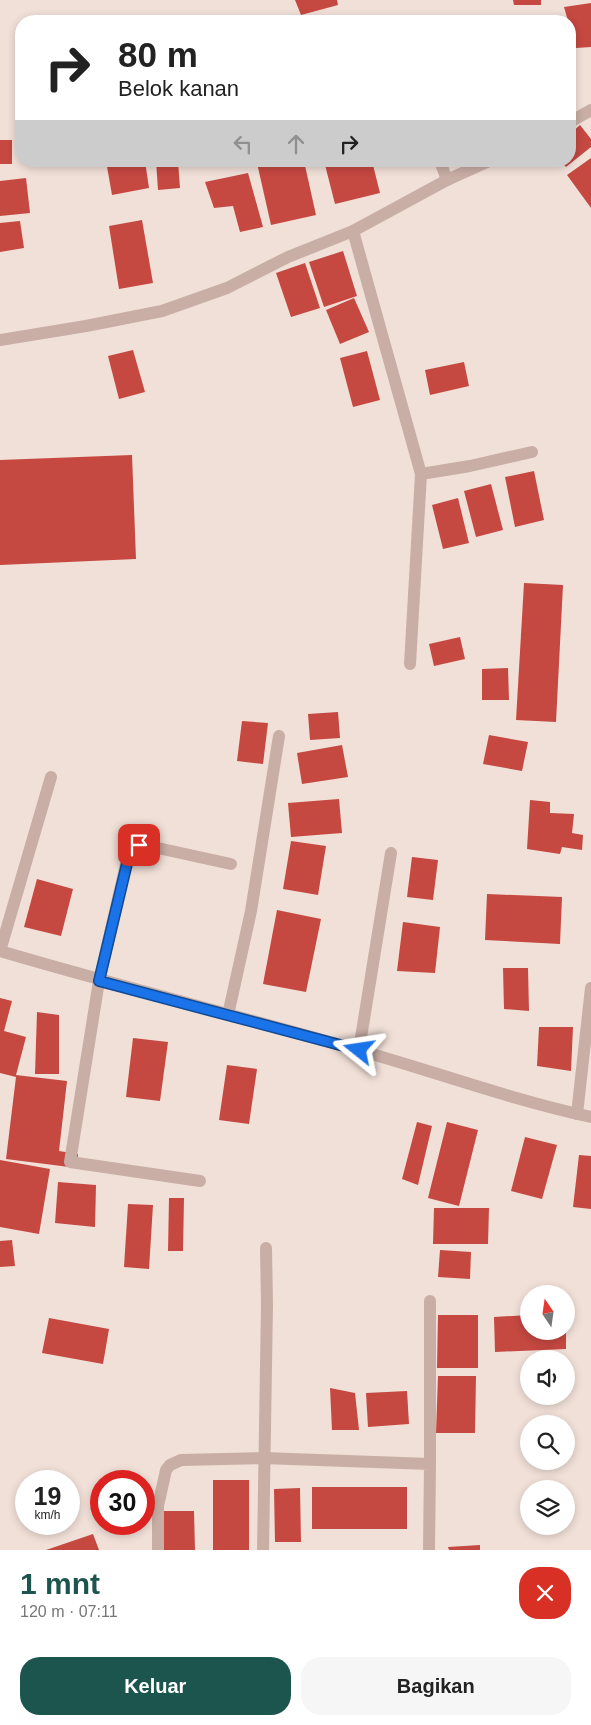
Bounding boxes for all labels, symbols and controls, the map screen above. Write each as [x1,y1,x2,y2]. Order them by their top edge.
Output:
icon: right [35,35,100,100]
text: 80 m [118,35,198,74]
text: Belok kanan [118,76,239,101]
icon: left [229,130,257,158]
icon: ahead [282,130,310,158]
icon: right [335,130,363,158]
pin [118,824,160,866]
icon: arrive [125,831,153,859]
position arrow [332,1023,384,1075]
north arrow [520,1285,575,1340]
map controls [520,1285,575,1535]
button: sound [520,1350,575,1405]
button: search [520,1415,575,1470]
speed limit sign: 30 [90,1470,155,1535]
button: layers [520,1480,575,1535]
text: 19 [34,1482,61,1510]
text: km/h [34,1508,61,1522]
text: 1 mnt [20,1567,100,1600]
button: close [519,1567,571,1619]
text: 120 m · 07:11 [20,1603,118,1620]
button: Keluar [20,1657,291,1715]
button: Bagikan [301,1657,571,1715]

